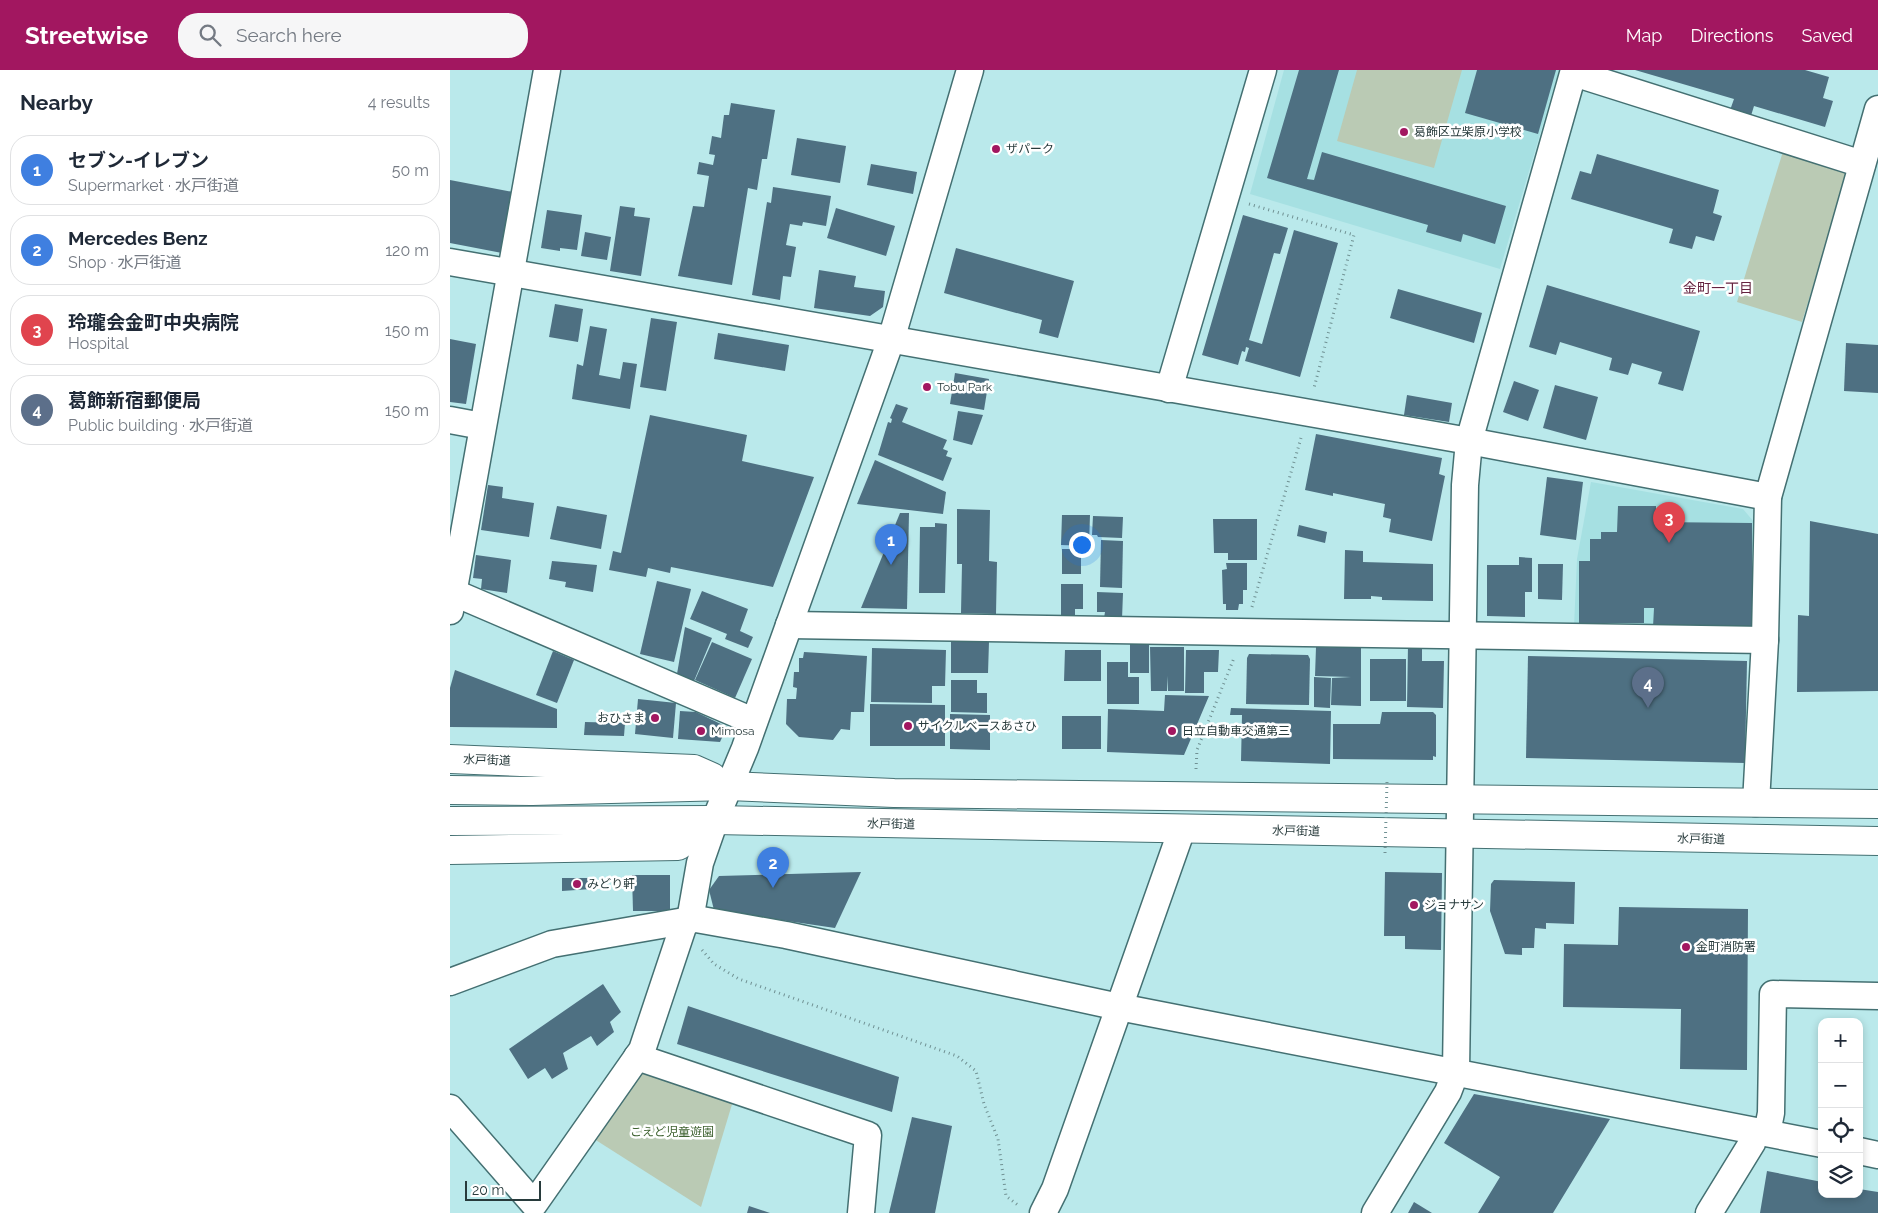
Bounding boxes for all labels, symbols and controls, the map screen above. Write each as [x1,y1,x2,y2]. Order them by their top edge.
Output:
search box [178,13,528,58]
text: Streetwise [25,21,148,50]
icon: search [196,21,224,49]
text: Search here [236,24,342,46]
text: Map [1626,25,1662,46]
text: Directions [1690,25,1774,46]
text: Saved [1802,25,1853,46]
text: Nearby [20,90,93,115]
text: 4 results [368,93,430,112]
place label: 葛飾区立柴原小学校 [1414,125,1522,139]
marker: 葛飾区立柴原小学校 [1398,126,1410,138]
place label: ザパーク [1006,142,1054,156]
marker: ザパーク [990,143,1002,155]
text: セブン-イレブン [68,149,209,171]
text: 1 [33,161,41,180]
text: 50 m [392,161,429,180]
text: Supermarket · 水戸街道 [68,176,239,195]
text: Mercedes Benz [68,227,208,249]
text: 2 [32,241,42,260]
text: 120 m [385,241,429,260]
text: Shop · 水戸街道 [68,253,182,272]
district label: 金町一丁目 [1683,280,1753,296]
text: 玲瓏会金町中央病院 [68,311,239,333]
text: 3 [33,321,41,340]
text: 150 m [385,321,429,340]
text: Hospital [68,334,129,353]
place label: Tobu Park [937,380,993,394]
marker: Tobu Park [921,381,933,393]
text: 葛飾新宿郵便局 [68,389,201,411]
text: 4 [32,401,42,420]
text: 150 m [385,401,429,420]
text: Public building · 水戸街道 [68,416,253,435]
pin: 3 [1653,502,1685,543]
pin: 1 [875,524,907,565]
your location [1069,532,1095,558]
pin: 4 [1632,667,1664,708]
place label: おひさま [597,711,645,725]
marker: おひさま [649,712,661,724]
place label: サイクルベースあさひ [918,719,1037,733]
marker: サイクルベースあさひ [902,720,914,732]
place label: Mimosa [711,724,755,738]
place label: 日立自動車交通第三 [1182,724,1290,738]
marker: Mimosa [695,725,707,737]
marker: 日立自動車交通第三 [1166,725,1178,737]
street label: 水戸街道 [463,752,511,768]
street label: 水戸街道 [867,817,915,831]
street label: 水戸街道 [1272,824,1320,838]
street label: 水戸街道 [1677,832,1725,846]
pin: 2 [757,847,789,888]
place label: みどり軒 [587,877,635,891]
marker: みどり軒 [571,878,583,890]
place label: ジョナサン [1424,898,1484,912]
marker: ジョナサン [1408,899,1420,911]
place label: 金町消防署 [1696,940,1756,954]
marker: 金町消防署 [1680,941,1692,953]
map controls [1818,1018,1863,1198]
button: + [1818,1018,1863,1063]
button: − [1818,1063,1863,1108]
button: locate [1818,1108,1863,1153]
park label: こえど児童遊園 [630,1125,714,1139]
button: layers [1818,1153,1863,1198]
scale bar [465,1178,541,1201]
text: 20 m [472,1182,504,1198]

